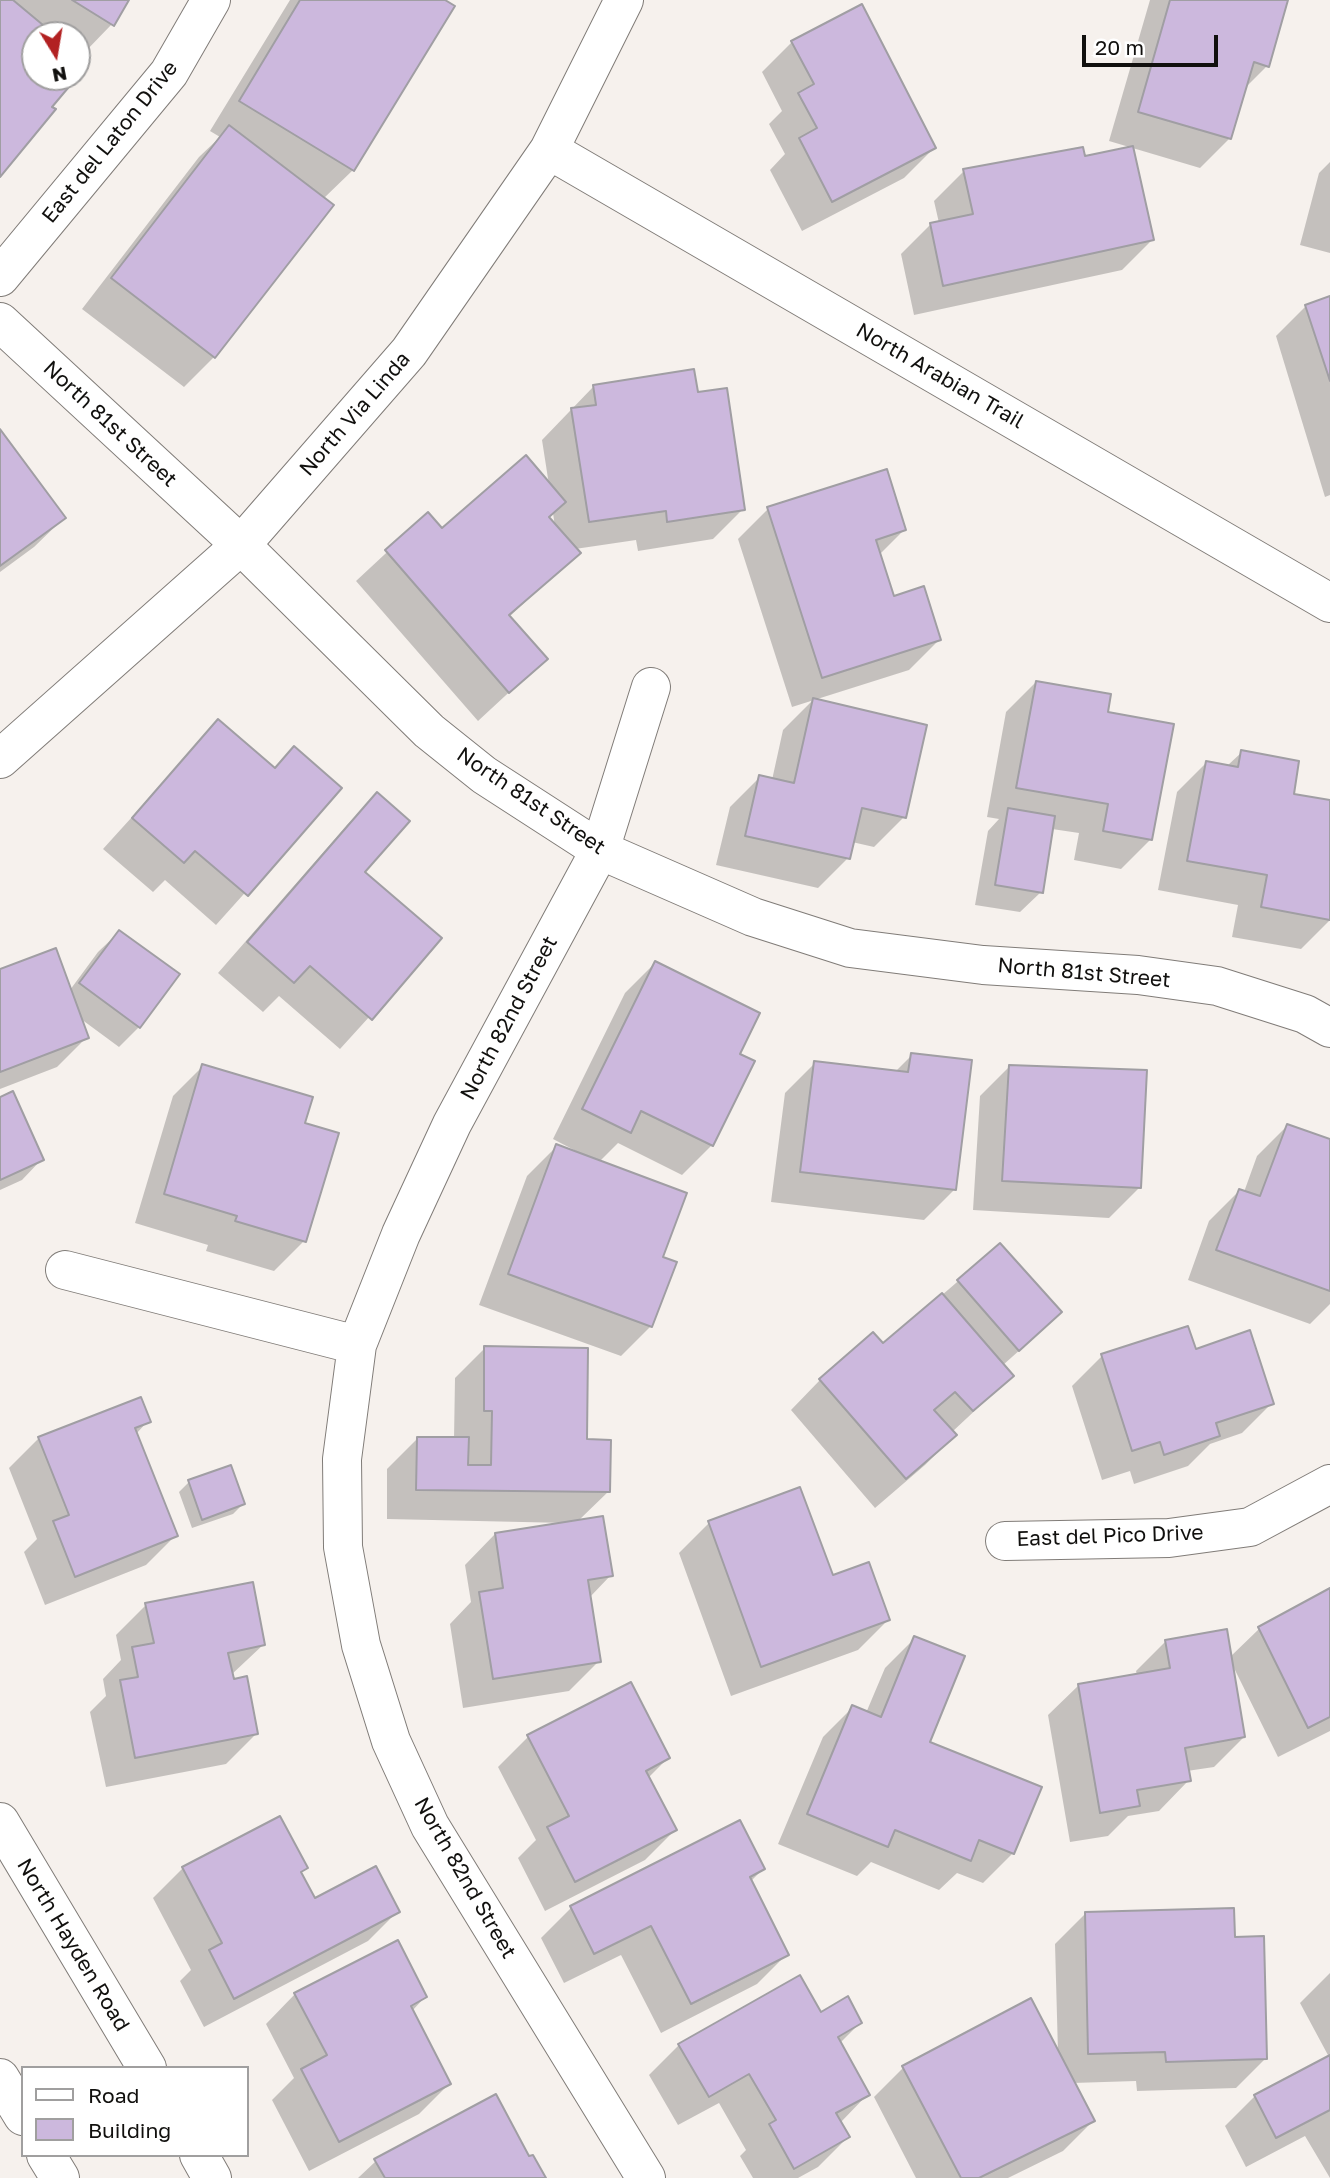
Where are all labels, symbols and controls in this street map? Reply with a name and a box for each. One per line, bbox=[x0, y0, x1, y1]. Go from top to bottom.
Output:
north arrow bbox=[21, 21, 91, 91]
scale bar bbox=[1085, 21, 1222, 65]
text: 20 m bbox=[1095, 34, 1144, 60]
street label: East del Laton Drive bbox=[37, 56, 183, 228]
text: N bbox=[50, 62, 69, 88]
street label: North Arabian Trail bbox=[852, 318, 1028, 434]
street label: North Via Linda bbox=[294, 347, 416, 481]
street label: North 81st Street bbox=[38, 356, 182, 492]
street label: North 81st Street bbox=[452, 742, 610, 860]
street label: North 82nd Street bbox=[455, 932, 563, 1104]
street label: North 81st Street bbox=[996, 953, 1172, 993]
street label: East del Pico Drive bbox=[1016, 1520, 1204, 1552]
street label: North 82nd Street bbox=[409, 1793, 521, 1963]
street label: North Hayden Road bbox=[11, 1854, 135, 2036]
legend bbox=[21, 2066, 248, 2157]
text: Road bbox=[88, 2082, 139, 2108]
text: Building bbox=[88, 2117, 171, 2143]

